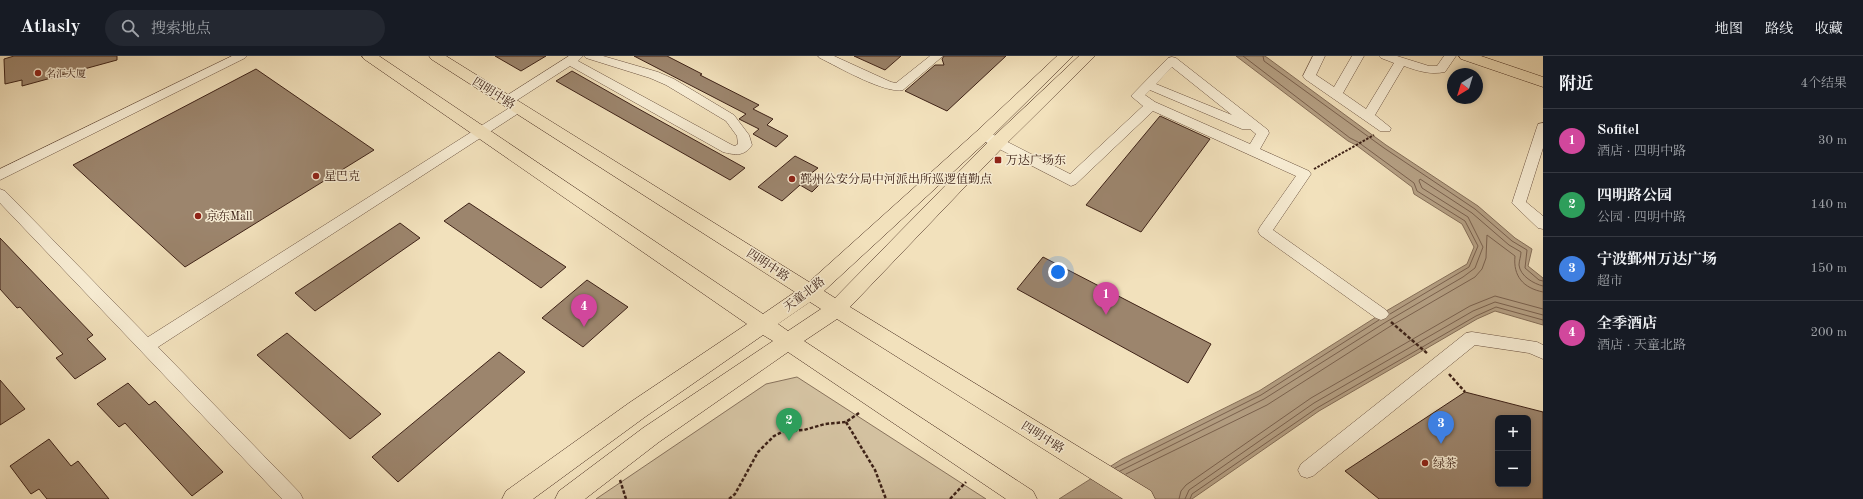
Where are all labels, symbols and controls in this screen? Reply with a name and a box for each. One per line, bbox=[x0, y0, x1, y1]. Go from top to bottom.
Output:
search box bbox=[105, 10, 385, 46]
icon: search bbox=[119, 17, 141, 39]
text: Atlasly bbox=[20, 18, 81, 37]
text: 搜索地点 bbox=[151, 22, 211, 37]
text: 地图 bbox=[1715, 22, 1743, 36]
text: 路线 bbox=[1765, 22, 1793, 36]
text: 收藏 bbox=[1815, 22, 1843, 36]
marker: 名汇大厦 bbox=[33, 68, 43, 78]
place label: 名汇大厦 bbox=[46, 68, 86, 79]
north arrow bbox=[1447, 68, 1483, 104]
street label: 四明中路 bbox=[470, 74, 518, 112]
text: 附近 bbox=[1559, 76, 1593, 93]
text: 4个结果 bbox=[1800, 77, 1847, 90]
text: Sofitel bbox=[1597, 123, 1639, 138]
text: 1 bbox=[1568, 134, 1576, 147]
text: 30 m bbox=[1818, 134, 1847, 147]
text: 酒店 · 四明中路 bbox=[1597, 145, 1686, 158]
place label: 万达广场东 bbox=[1006, 153, 1066, 167]
marker: 万达广场东 bbox=[993, 155, 1003, 165]
place label: 星巴克 bbox=[324, 169, 360, 183]
marker: 星巴克 bbox=[311, 171, 321, 181]
place label: 鄞州公安分局中河派出所巡逻值勤点 bbox=[800, 172, 992, 186]
marker: 鄞州公安分局中河派出所巡逻值勤点 bbox=[787, 174, 797, 184]
text: 四明路公园 bbox=[1597, 189, 1672, 204]
text: 2 bbox=[1568, 198, 1576, 211]
text: 140 m bbox=[1810, 198, 1847, 211]
place label: 京东Mall bbox=[206, 209, 252, 223]
marker: 京东Mall bbox=[193, 211, 203, 221]
text: 公园 · 四明中路 bbox=[1597, 211, 1686, 224]
street label: 四明中路 bbox=[744, 246, 792, 284]
text: 宁波鄞州万达广场 bbox=[1597, 253, 1717, 268]
your location bbox=[1048, 262, 1068, 282]
text: 3 bbox=[1568, 262, 1576, 275]
text: 150 m bbox=[1810, 262, 1847, 275]
street label: 天童北路 bbox=[781, 274, 827, 314]
text: 超市 bbox=[1597, 275, 1623, 288]
pin: 1 bbox=[1093, 282, 1119, 315]
pin: 4 bbox=[571, 294, 597, 327]
text: 全季酒店 bbox=[1597, 317, 1657, 332]
text: 4 bbox=[1568, 326, 1576, 339]
text: 200 m bbox=[1810, 326, 1847, 339]
text: 酒店 · 天童北路 bbox=[1597, 339, 1686, 352]
pin: 2 bbox=[776, 408, 802, 441]
pin: 3 bbox=[1428, 411, 1454, 444]
map controls bbox=[1495, 415, 1531, 487]
button: + bbox=[1495, 415, 1531, 451]
street label: 四明中路 bbox=[1019, 418, 1067, 456]
button: − bbox=[1495, 451, 1531, 487]
place label: 绿茶 bbox=[1433, 456, 1457, 470]
marker: 绿茶 bbox=[1420, 458, 1430, 468]

